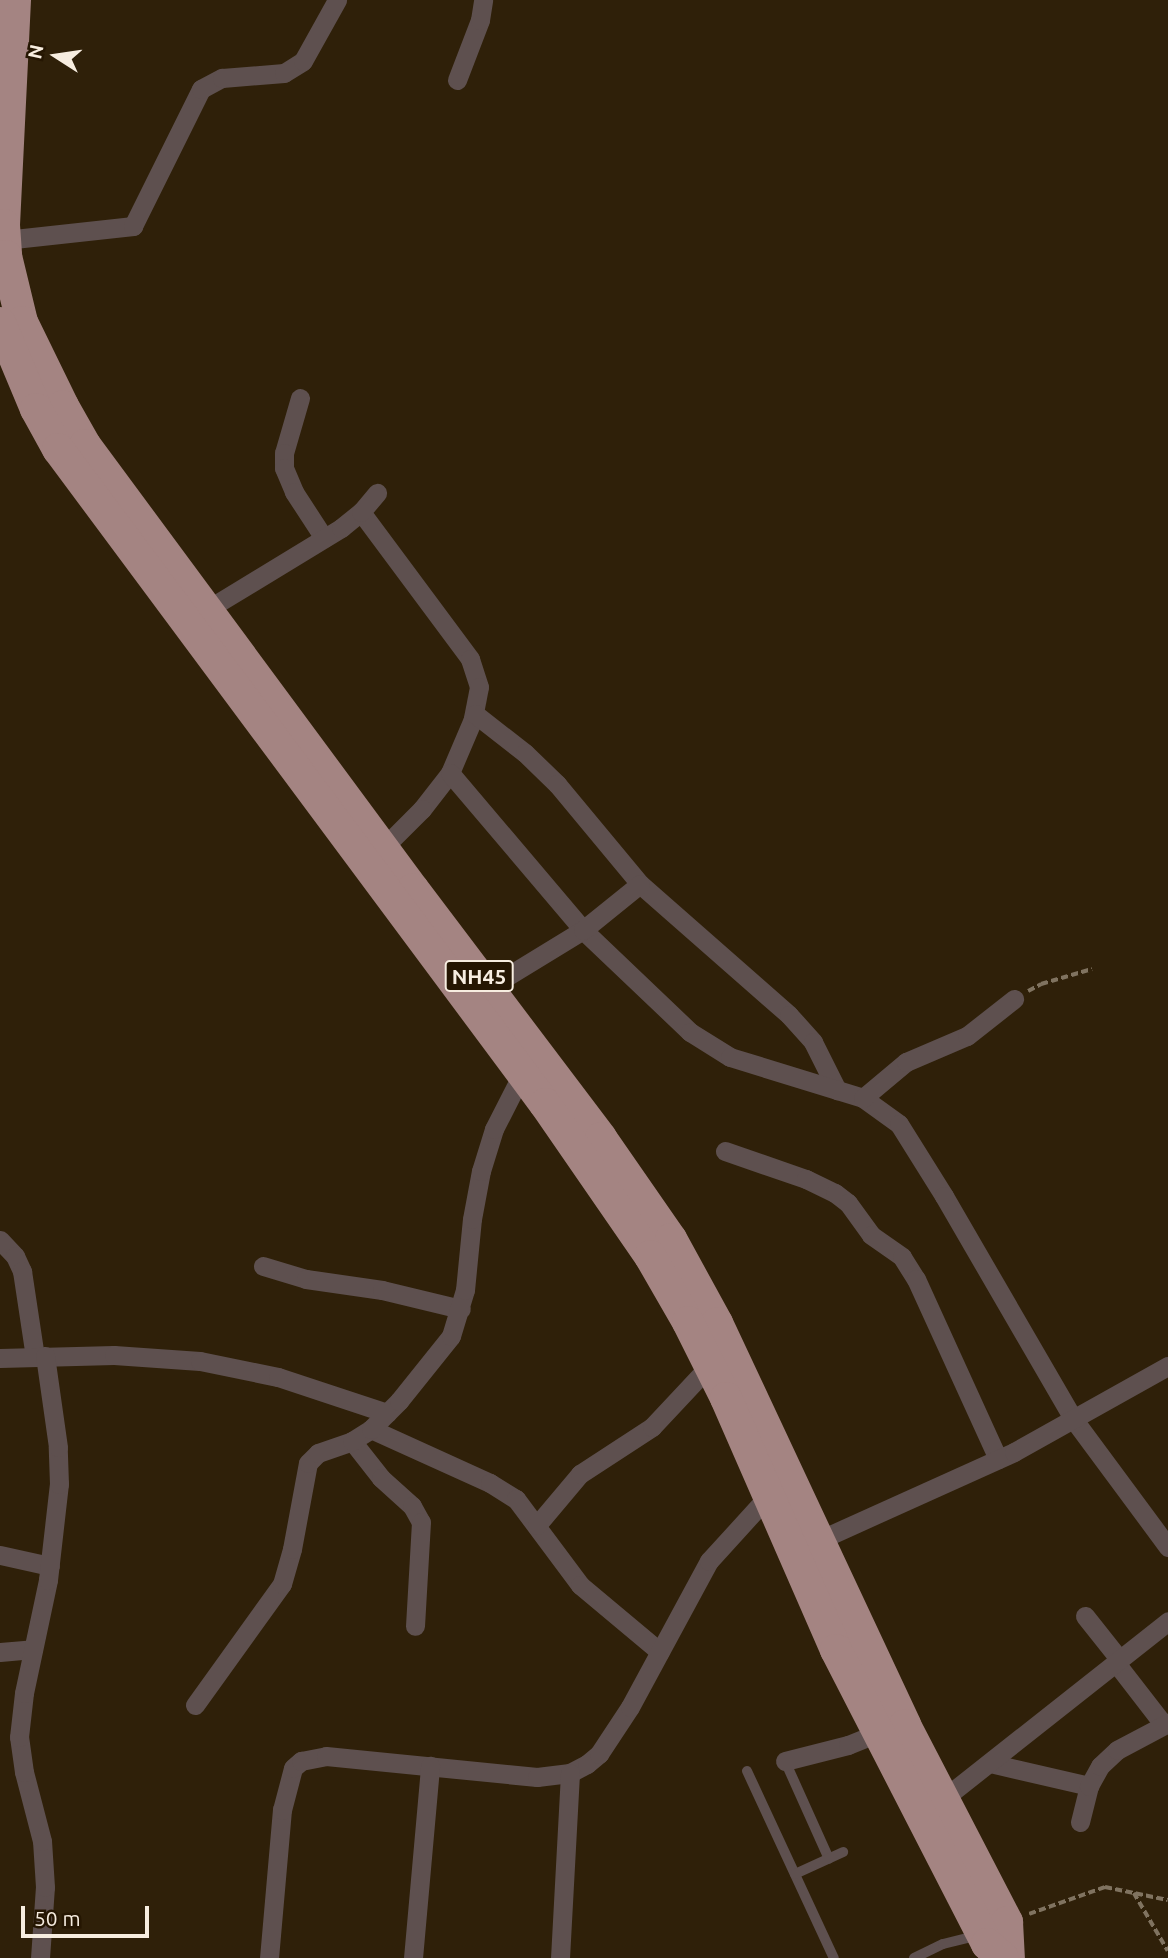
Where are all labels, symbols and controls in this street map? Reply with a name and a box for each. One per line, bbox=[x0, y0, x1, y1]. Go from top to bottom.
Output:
north arrow bbox=[21, 21, 91, 91]
text: N bbox=[23, 42, 48, 61]
road number: NH45 bbox=[444, 958, 514, 993]
scale bar bbox=[24, 1892, 152, 1936]
text: 50 m bbox=[34, 1906, 81, 1930]

